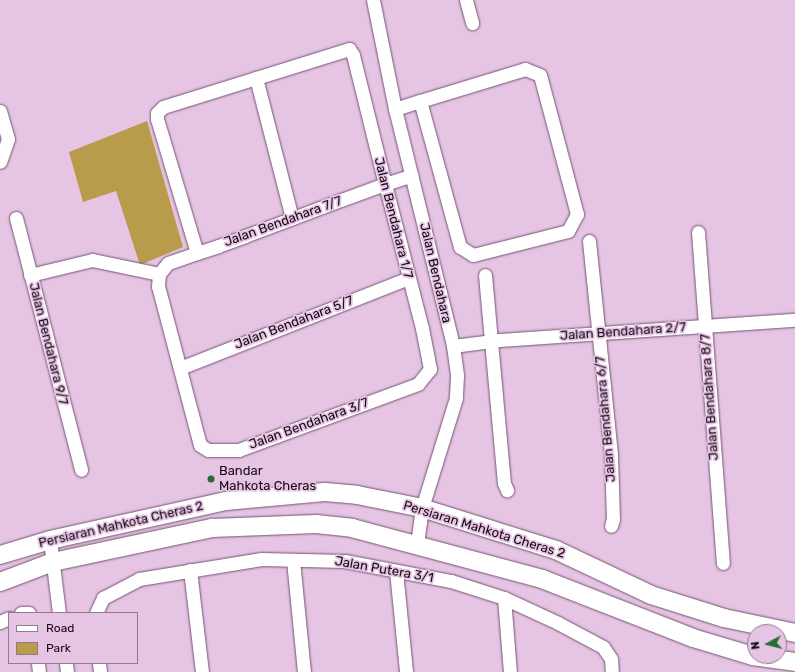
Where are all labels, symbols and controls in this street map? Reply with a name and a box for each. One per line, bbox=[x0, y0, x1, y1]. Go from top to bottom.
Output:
street label: Jalan Bendahara 1/7 bbox=[370, 156, 416, 280]
street label: Jalan Bendahara 7/7 bbox=[222, 193, 344, 251]
street label: Jalan Bendahara bbox=[416, 221, 454, 325]
street label: Jalan Bendahara 9/7 bbox=[25, 281, 71, 407]
street label: Jalan Bendahara 5/7 bbox=[232, 293, 356, 353]
street label: Jalan Bendahara 2/7 bbox=[559, 320, 687, 344]
street label: Jalan Bendahara 8/7 bbox=[698, 333, 722, 461]
street label: Jalan Bendahara 6/7 bbox=[593, 355, 619, 483]
street label: Jalan Bendahara 3/7 bbox=[247, 395, 371, 453]
place label: Bandar Mahkota Cheras bbox=[219, 464, 316, 495]
marker: Bandar Mahkota Cheras bbox=[206, 474, 216, 484]
street label: Persiaran Mahkota Cheras 2 bbox=[37, 498, 205, 552]
street label: Persiaran Mahkota Cheras 2 bbox=[401, 498, 567, 562]
street label: Jalan Putera 3/1 bbox=[333, 554, 435, 586]
legend bbox=[8, 612, 138, 664]
text: Road bbox=[46, 621, 74, 635]
north arrow bbox=[747, 624, 787, 664]
text: Park bbox=[46, 641, 71, 655]
text: N bbox=[749, 641, 763, 650]

